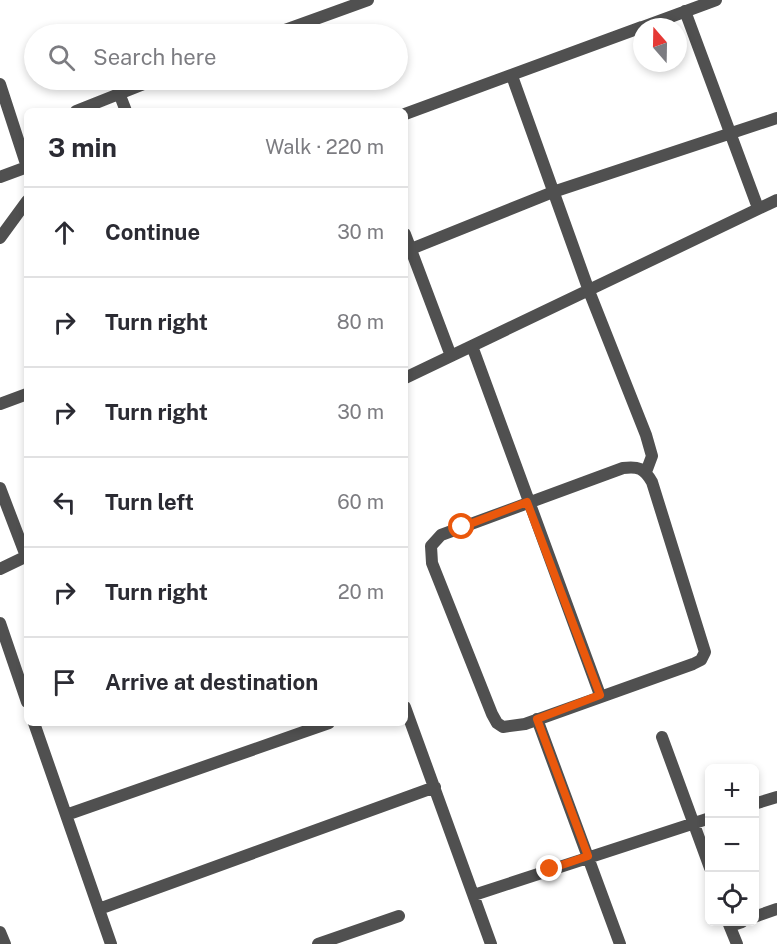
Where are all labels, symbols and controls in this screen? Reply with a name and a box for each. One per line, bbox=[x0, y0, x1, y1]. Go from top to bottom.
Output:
north arrow bbox=[633, 18, 687, 72]
search box bbox=[24, 24, 408, 90]
icon: search bbox=[45, 41, 78, 74]
text: Search here bbox=[93, 44, 217, 70]
text: 3 min bbox=[48, 132, 117, 163]
text: Walk · 220 m bbox=[265, 135, 384, 159]
icon: ahead bbox=[48, 216, 81, 249]
text: Continue bbox=[105, 219, 200, 245]
text: 30 m bbox=[337, 220, 384, 244]
icon: right bbox=[48, 306, 81, 339]
text: Turn right bbox=[105, 309, 208, 335]
text: 80 m bbox=[337, 310, 384, 334]
icon: right bbox=[48, 396, 81, 429]
text: Turn right bbox=[105, 399, 208, 425]
text: 30 m bbox=[337, 400, 384, 424]
icon: left bbox=[48, 486, 81, 519]
text: Turn left bbox=[105, 489, 194, 515]
text: 60 m bbox=[337, 490, 384, 514]
route start bbox=[448, 513, 474, 539]
icon: right bbox=[48, 576, 81, 609]
text: Turn right bbox=[105, 579, 208, 605]
text: 20 m bbox=[338, 580, 384, 604]
icon: arrive bbox=[48, 666, 81, 699]
text: Arrive at destination bbox=[105, 669, 318, 695]
map controls bbox=[705, 764, 759, 926]
button: + bbox=[705, 764, 759, 818]
button: − bbox=[705, 818, 759, 872]
route end bbox=[536, 855, 562, 881]
button: locate bbox=[705, 872, 759, 926]

